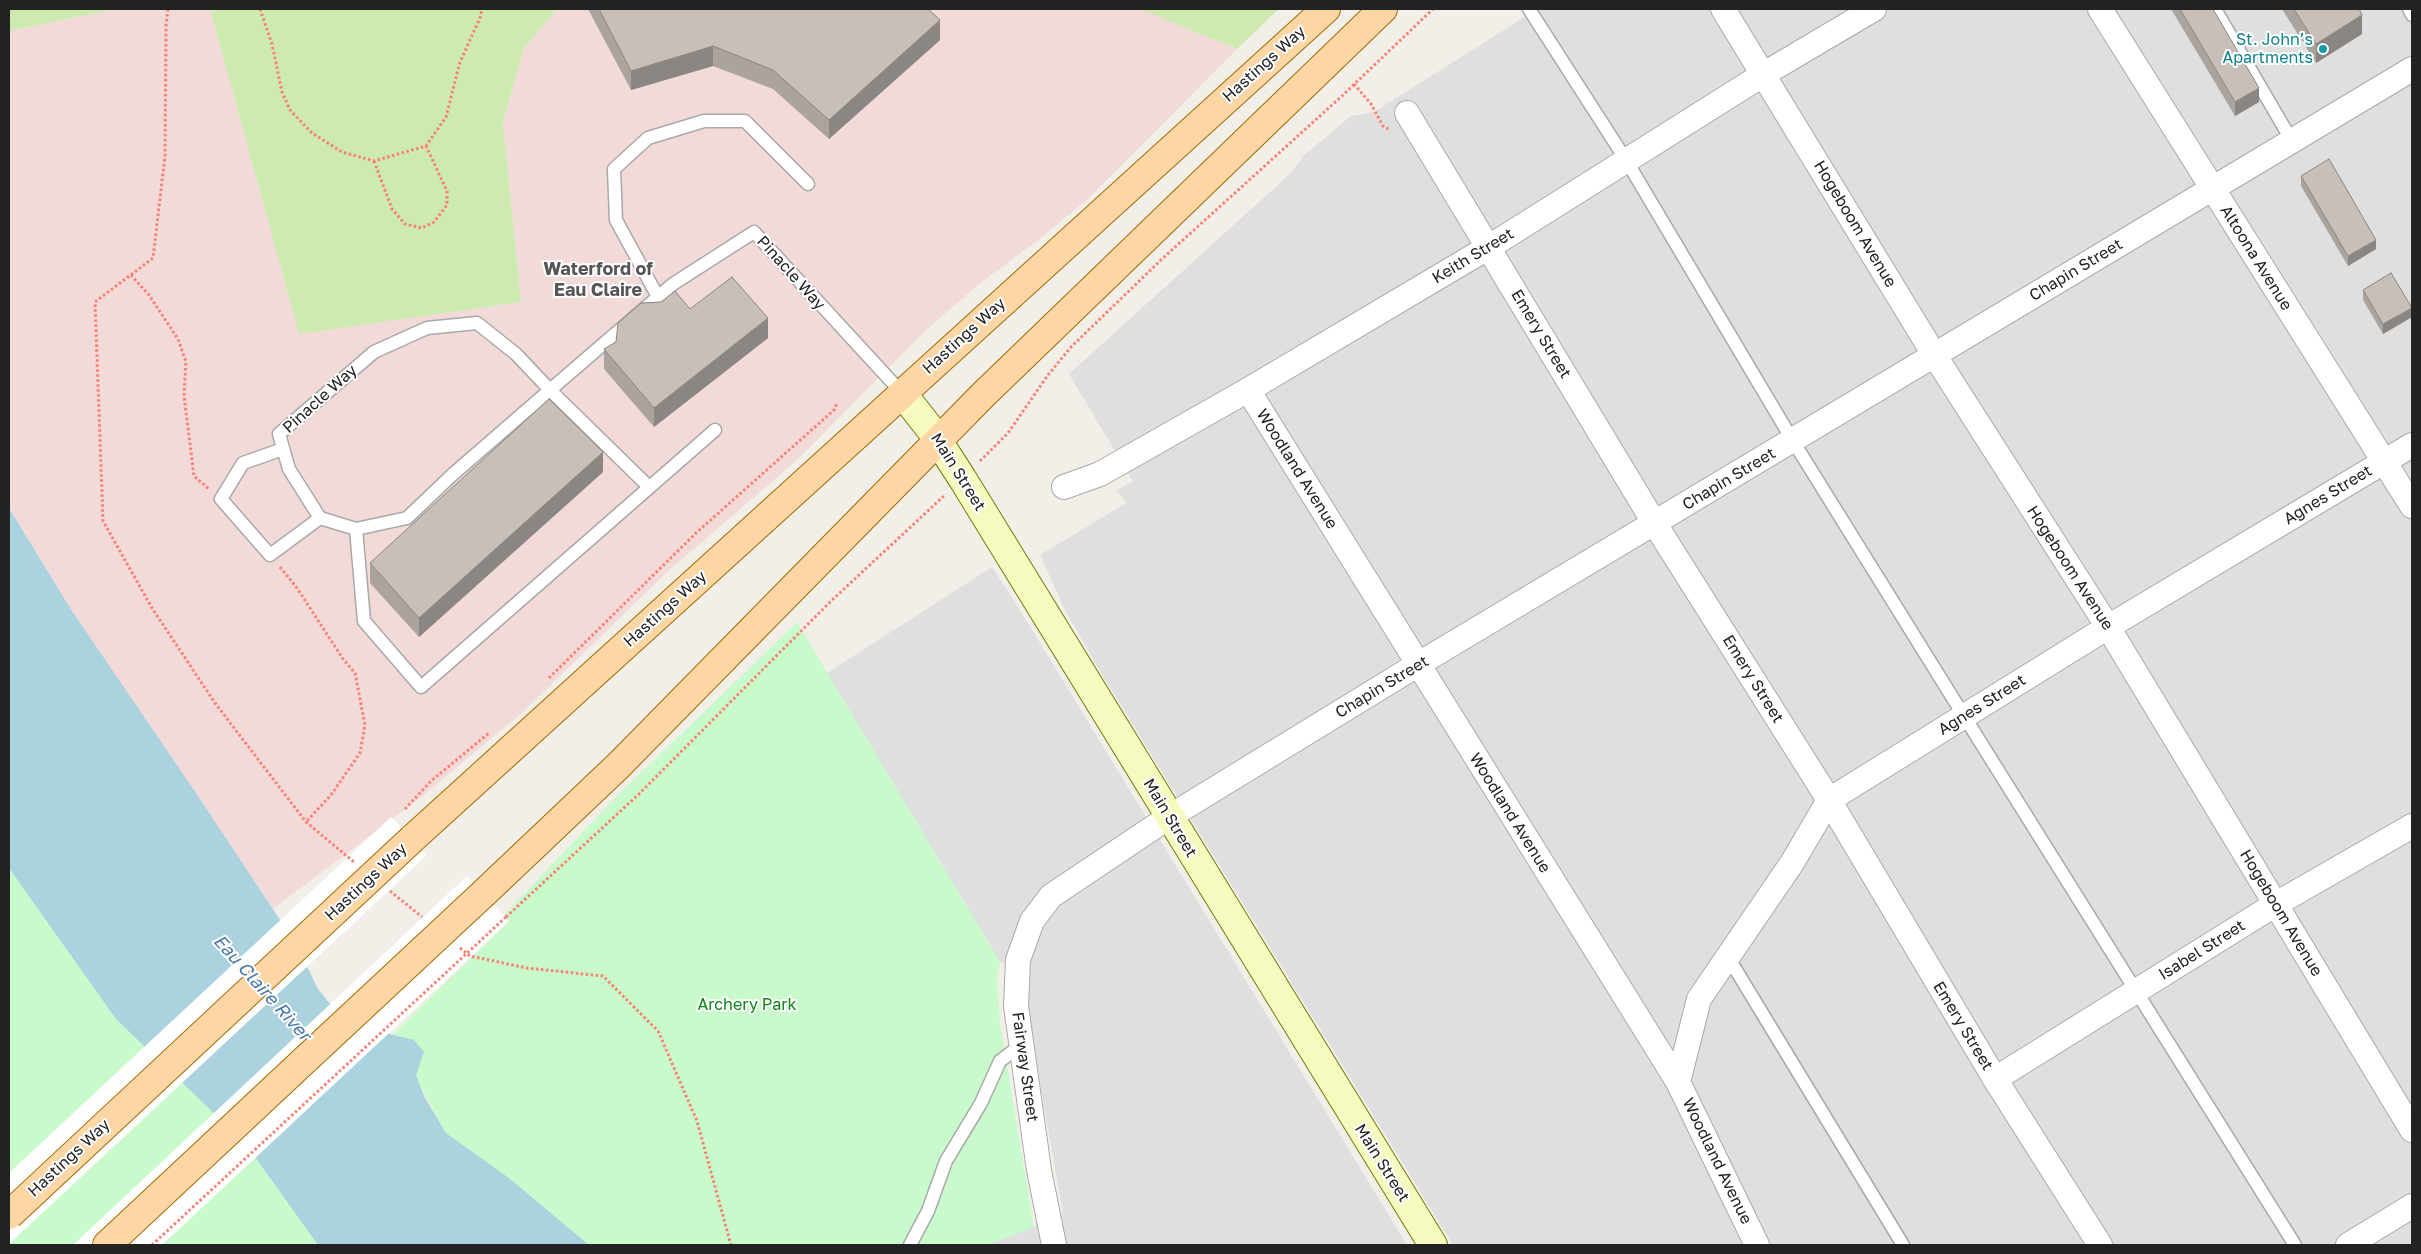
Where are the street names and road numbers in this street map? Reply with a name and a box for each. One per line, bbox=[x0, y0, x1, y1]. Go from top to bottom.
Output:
street label: Hastings Way bbox=[1219, 22, 1309, 106]
street label: Hogeboom Avenue bbox=[1810, 157, 1900, 291]
street label: Altoona Avenue bbox=[2216, 202, 2296, 314]
street label: Keith Street bbox=[1429, 224, 1517, 288]
street label: Pinacle Way bbox=[753, 232, 829, 314]
street label: Chapin Street bbox=[2026, 235, 2126, 305]
street label: Emery Street bbox=[1507, 286, 1575, 382]
street label: Hastings Way bbox=[919, 294, 1009, 378]
street label: Pinacle Way bbox=[279, 361, 361, 437]
street label: Woodland Avenue bbox=[1252, 405, 1342, 533]
street label: Main Street bbox=[926, 429, 990, 515]
street label: Chapin Street bbox=[1679, 444, 1779, 514]
street label: Agnes Street bbox=[2280, 461, 2376, 529]
street label: Hogeboom Avenue bbox=[2023, 502, 2117, 634]
street label: Hastings Way bbox=[620, 567, 710, 651]
street label: Emery Street bbox=[1718, 631, 1788, 727]
street label: Chapin Street bbox=[1332, 652, 1432, 722]
street label: Agnes Street bbox=[1935, 671, 2029, 739]
street label: Woodland Avenue bbox=[1465, 749, 1555, 877]
street label: Main Street bbox=[1139, 775, 1201, 861]
street label: Hastings Way bbox=[321, 839, 411, 925]
street label: Hogeboom Avenue bbox=[2236, 846, 2326, 980]
street label: Isabel Street bbox=[2155, 916, 2249, 984]
street label: Emery Street bbox=[1929, 978, 1997, 1074]
street label: Fairway Street bbox=[1008, 1011, 1042, 1123]
street label: Woodland Avenue bbox=[1678, 1095, 1756, 1227]
street label: Hastings Way bbox=[24, 1115, 114, 1201]
street label: Main Street bbox=[1350, 1120, 1414, 1206]

